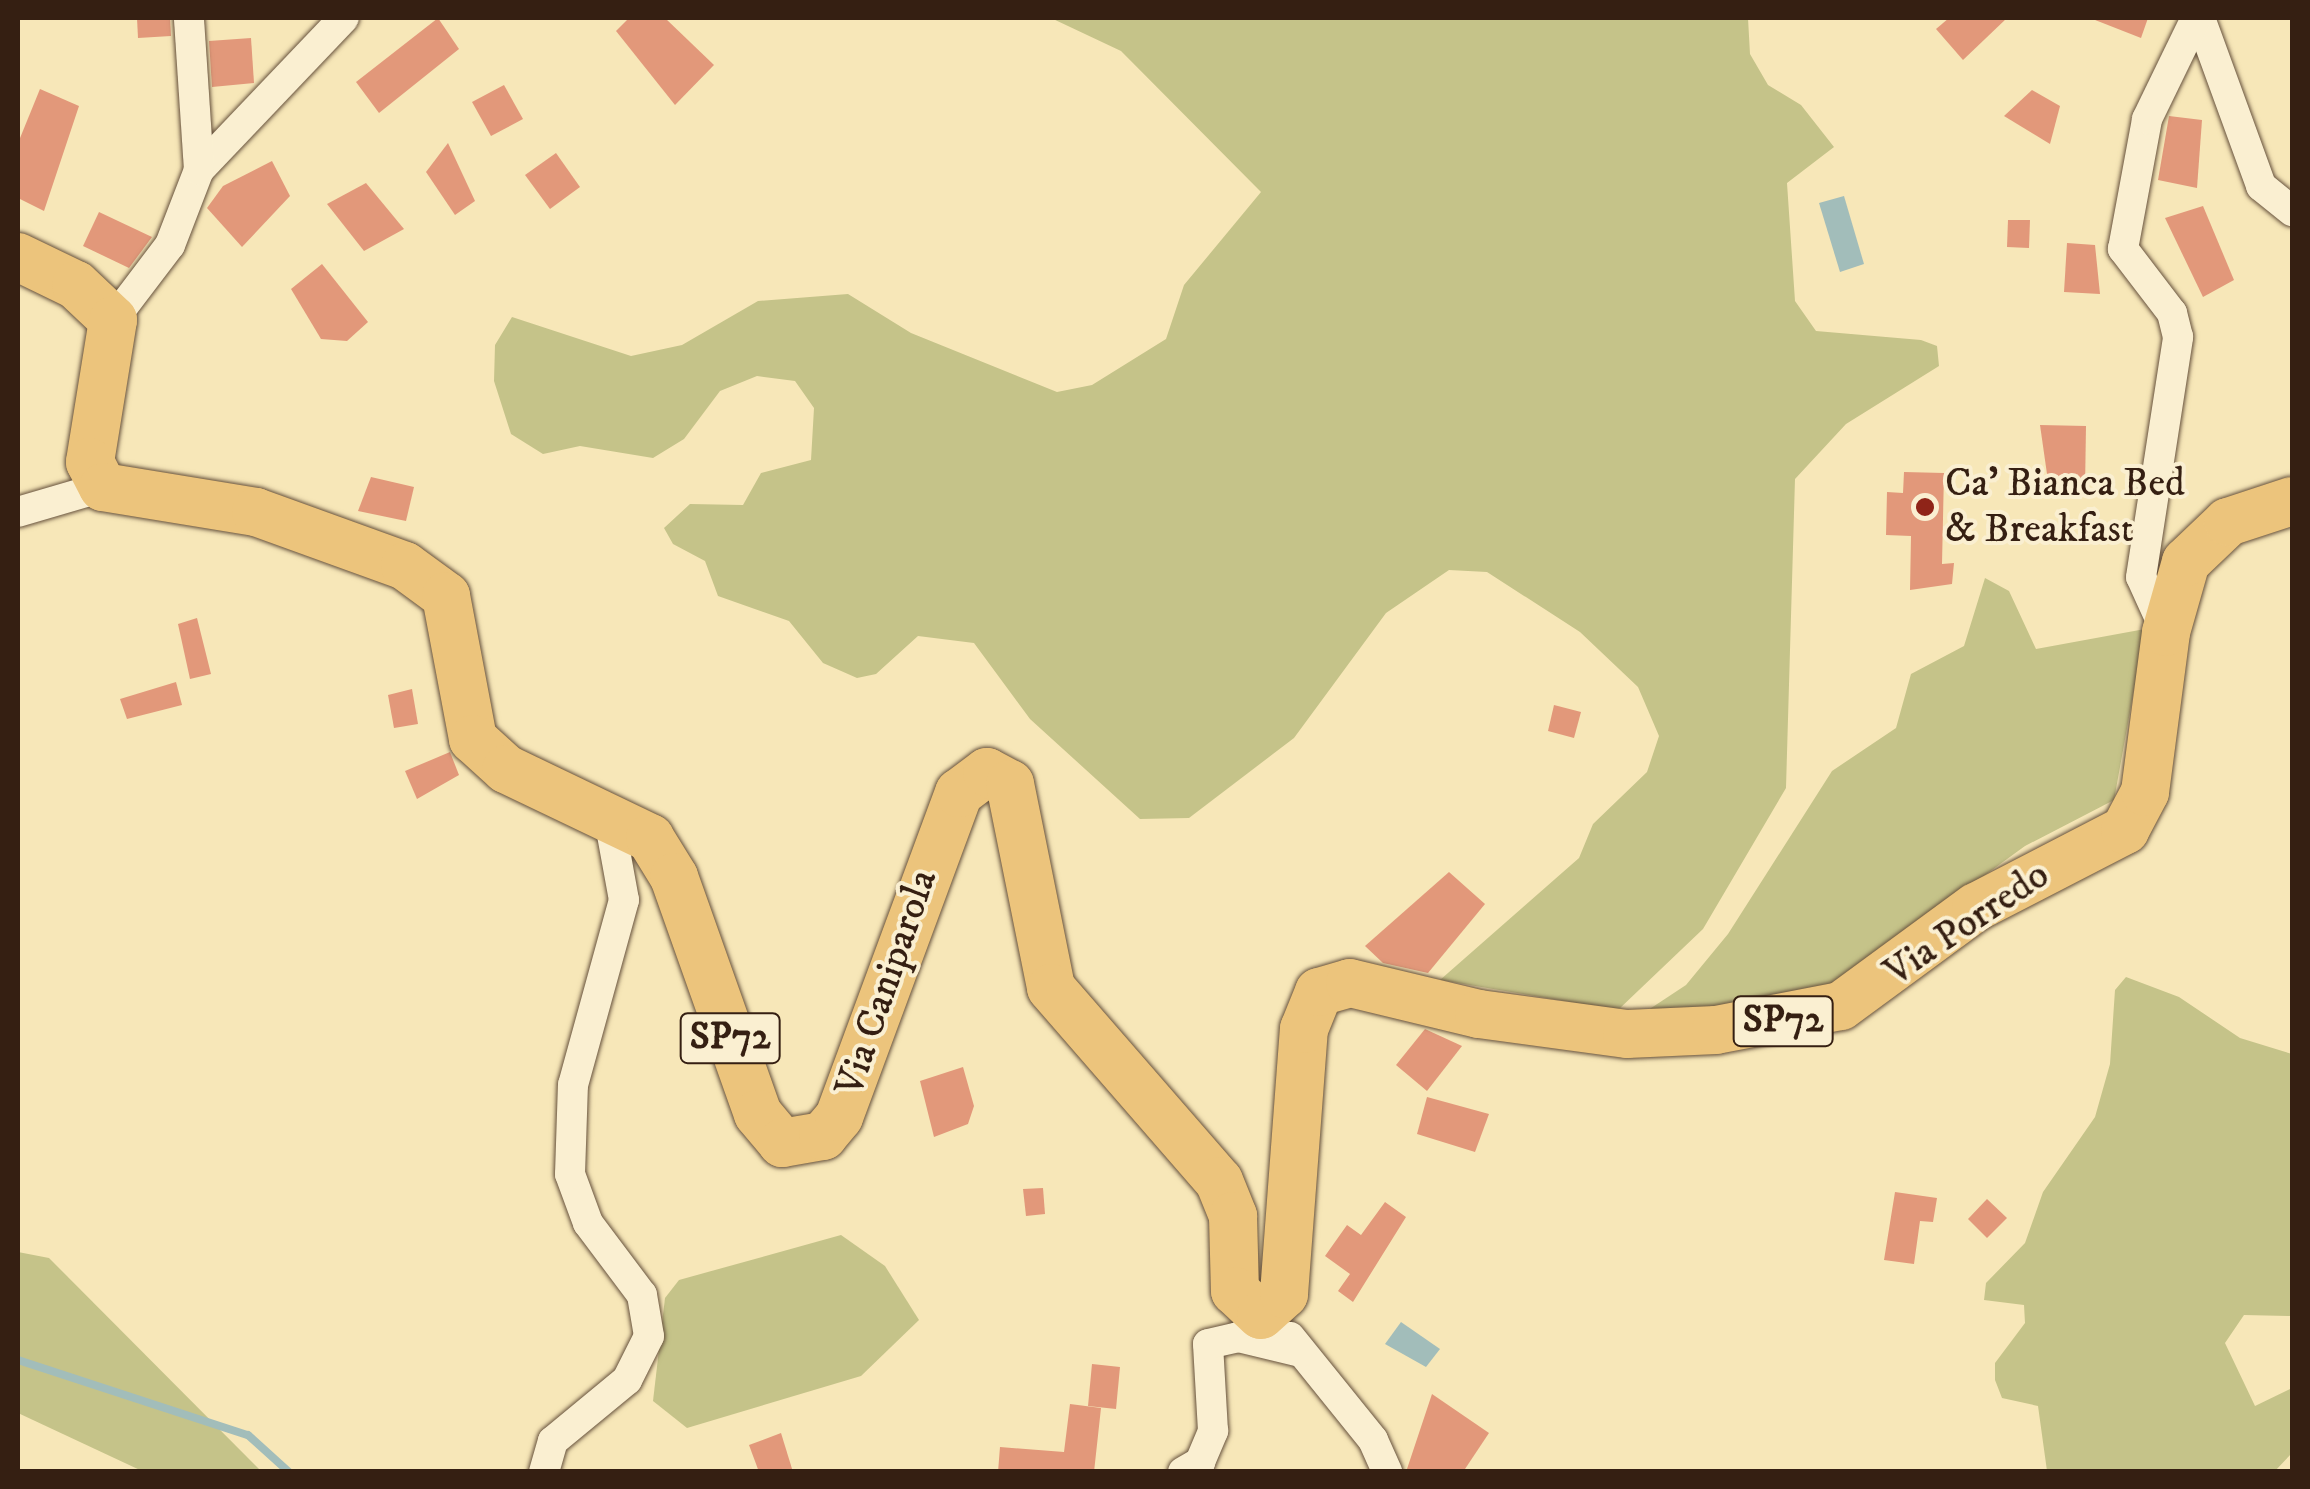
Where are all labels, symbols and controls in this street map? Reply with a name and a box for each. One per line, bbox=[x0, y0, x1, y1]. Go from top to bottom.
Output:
place label: Ca' Bianca Bed & Breakfast bbox=[1945, 460, 2185, 554]
marker: Ca' Bianca Bed & Breakfast bbox=[1914, 496, 1936, 518]
street label: Via Porredo bbox=[1875, 851, 2059, 997]
street label: Via Caniparola bbox=[826, 864, 948, 1102]
road number: SP72 bbox=[1730, 988, 1836, 1054]
road number: SP72 bbox=[678, 1005, 782, 1071]

